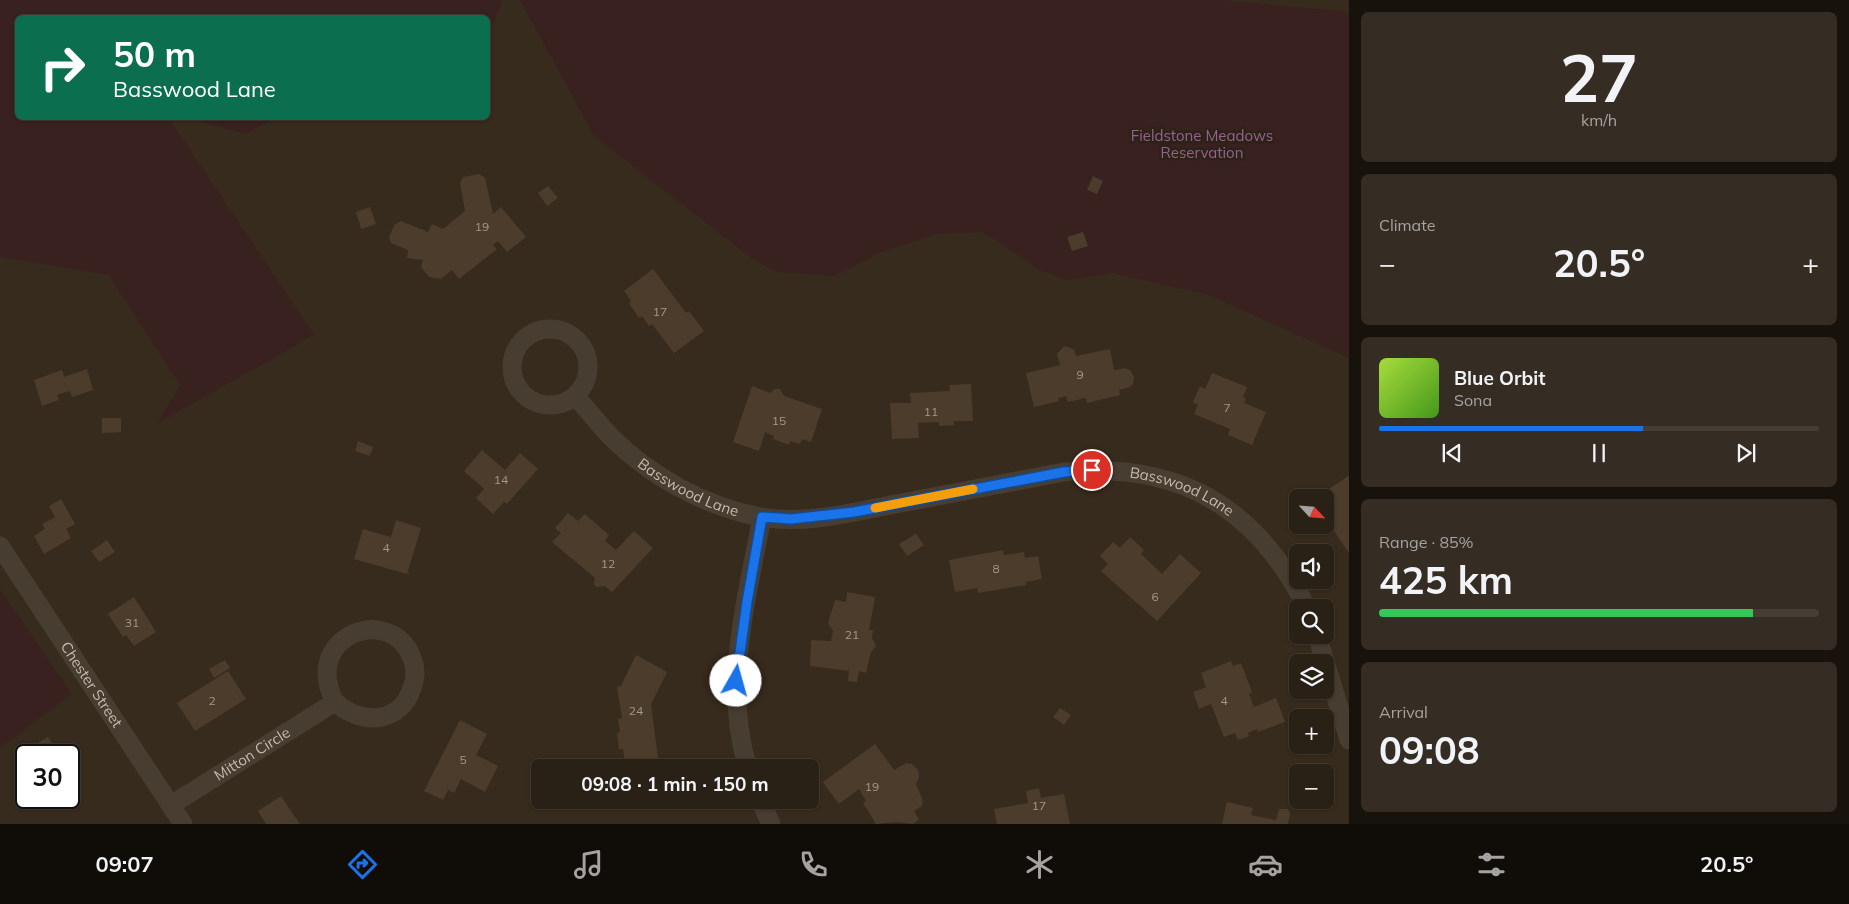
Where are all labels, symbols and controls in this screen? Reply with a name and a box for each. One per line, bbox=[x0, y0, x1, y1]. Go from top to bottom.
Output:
text: 50 m bbox=[113, 32, 196, 76]
icon: right bbox=[30, 35, 95, 100]
text: 27 bbox=[1560, 37, 1638, 118]
text: Basswood Lane bbox=[113, 75, 276, 103]
text: km/h bbox=[1581, 110, 1617, 130]
park label: Fieldstone Meadows Reservation bbox=[1131, 126, 1273, 162]
text: Climate bbox=[1379, 215, 1435, 235]
house number: 19 bbox=[475, 219, 489, 234]
text: 20.5° bbox=[1553, 239, 1645, 287]
text: − bbox=[1379, 246, 1396, 281]
text: + bbox=[1802, 246, 1819, 281]
house number: 17 bbox=[653, 304, 667, 319]
text: Blue Orbit bbox=[1454, 366, 1545, 390]
house number: 9 bbox=[1076, 367, 1084, 382]
text: Sona bbox=[1454, 390, 1492, 410]
house number: 7 bbox=[1223, 400, 1231, 415]
house number: 11 bbox=[924, 404, 938, 419]
house number: 15 bbox=[772, 413, 786, 428]
icon: previous bbox=[1438, 439, 1466, 467]
icon: pause bbox=[1585, 439, 1613, 467]
icon: next bbox=[1732, 439, 1760, 467]
pin bbox=[1071, 449, 1113, 491]
street label: Basswood Lane bbox=[634, 454, 741, 520]
icon: arrive bbox=[1078, 456, 1106, 484]
street label: Basswood Lane bbox=[1129, 463, 1238, 520]
house number: 14 bbox=[494, 472, 508, 487]
north arrow bbox=[1289, 489, 1334, 534]
map controls bbox=[1289, 489, 1334, 809]
text: Range · 85% bbox=[1379, 532, 1474, 552]
house number: 4 bbox=[382, 540, 390, 555]
button: sound bbox=[1289, 544, 1334, 589]
house number: 12 bbox=[601, 556, 615, 571]
text: 425 km bbox=[1379, 556, 1513, 604]
house number: 8 bbox=[992, 561, 1000, 576]
house number: 6 bbox=[1151, 589, 1159, 604]
button: search bbox=[1289, 599, 1334, 644]
house number: 31 bbox=[125, 615, 139, 630]
house number: 21 bbox=[845, 627, 859, 642]
street label: Chester Street bbox=[57, 638, 127, 731]
position arrow bbox=[709, 654, 761, 706]
button: layers bbox=[1289, 654, 1334, 699]
house number: 2 bbox=[208, 693, 216, 708]
house number: 4 bbox=[1220, 693, 1228, 708]
text: Arrival bbox=[1379, 702, 1428, 722]
house number: 24 bbox=[629, 703, 643, 718]
button: + bbox=[1289, 709, 1334, 754]
street label: Mitton Circle bbox=[210, 723, 294, 785]
text: 09:08 bbox=[1379, 726, 1480, 774]
speed limit sign: 30 bbox=[15, 744, 80, 809]
house number: 5 bbox=[459, 752, 467, 767]
button: − bbox=[1289, 764, 1334, 809]
text: 09:08 · 1 min · 150 m bbox=[581, 772, 769, 796]
house number: 19 bbox=[865, 779, 879, 794]
house number: 17 bbox=[1032, 798, 1046, 813]
icon: directions bbox=[345, 847, 380, 882]
icon: music bbox=[571, 847, 606, 882]
icon: phone bbox=[796, 847, 831, 882]
icon: climate bbox=[1022, 847, 1057, 882]
icon: car bbox=[1248, 847, 1283, 882]
icon: filters bbox=[1474, 847, 1509, 882]
text: 09:07 bbox=[95, 850, 154, 878]
text: 20.5° bbox=[1700, 850, 1753, 878]

